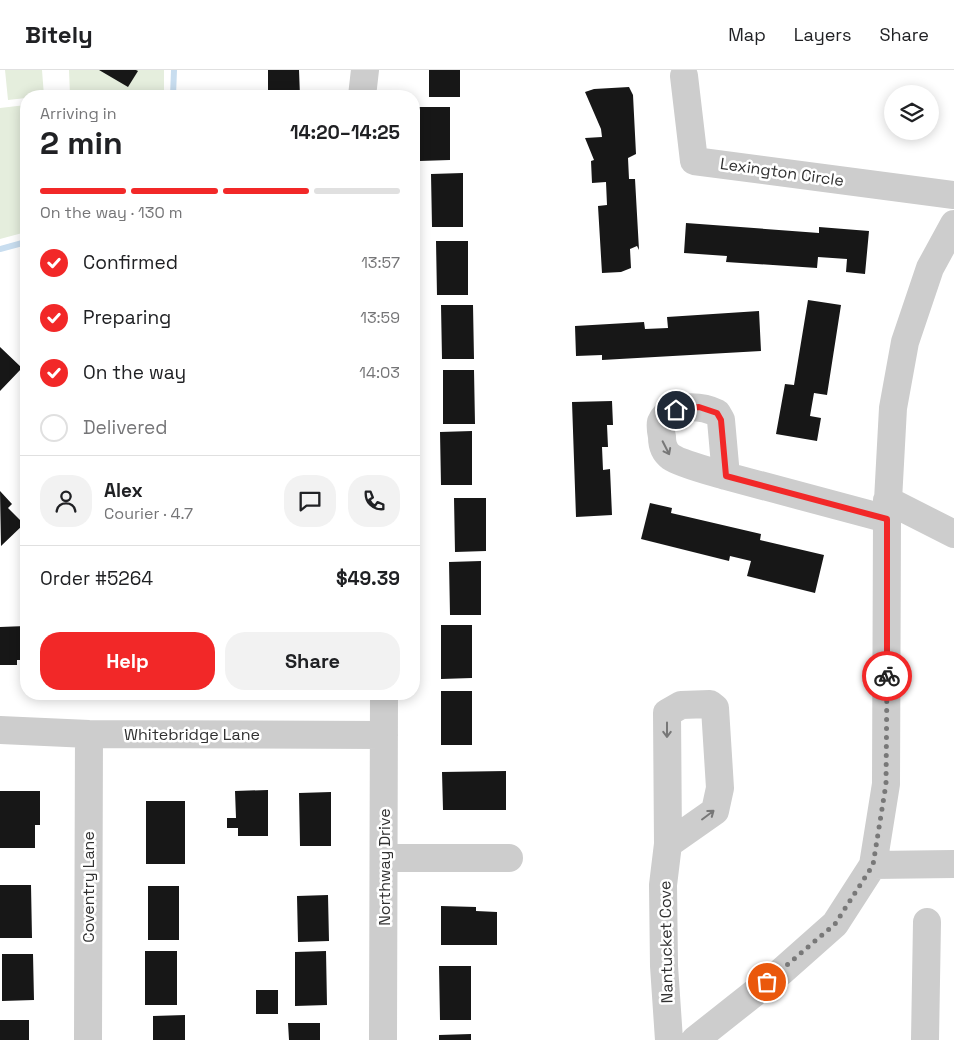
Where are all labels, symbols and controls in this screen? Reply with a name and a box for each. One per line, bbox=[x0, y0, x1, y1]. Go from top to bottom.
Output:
text: Bitely bbox=[25, 19, 93, 50]
text: Map bbox=[728, 23, 766, 46]
text: Layers bbox=[794, 23, 851, 46]
text: Share bbox=[879, 23, 929, 46]
map controls bbox=[884, 85, 939, 140]
button: layers bbox=[884, 85, 939, 140]
text: Arriving in bbox=[40, 103, 117, 124]
text: 14:20–14:25 bbox=[290, 120, 400, 145]
text: 2 min bbox=[40, 123, 123, 163]
street label: Lexington Circle bbox=[719, 153, 845, 191]
text: On the way · 130 m bbox=[40, 202, 183, 223]
icon: check bbox=[40, 249, 68, 277]
text: Confirmed bbox=[83, 250, 178, 275]
text: 13:57 bbox=[361, 252, 400, 273]
icon: check bbox=[40, 304, 68, 332]
text: Preparing bbox=[83, 305, 171, 330]
text: 13:59 bbox=[360, 307, 400, 328]
icon: check bbox=[40, 359, 68, 387]
text: On the way bbox=[83, 360, 186, 385]
text: 14:03 bbox=[359, 362, 400, 383]
pin bbox=[655, 389, 697, 431]
icon: home bbox=[662, 396, 690, 424]
text: Delivered bbox=[83, 415, 168, 440]
one-way arrow bbox=[661, 441, 671, 456]
button: person bbox=[40, 475, 92, 527]
button: chat bbox=[284, 475, 336, 527]
button: phone bbox=[348, 475, 400, 527]
text: Alex bbox=[104, 478, 143, 503]
text: Courier · 4.7 bbox=[104, 503, 193, 524]
text: Order #5264 bbox=[40, 566, 153, 591]
text: $49.39 bbox=[336, 566, 400, 591]
button: Help bbox=[40, 632, 215, 690]
button: Share bbox=[225, 632, 400, 690]
courier bbox=[862, 651, 912, 701]
icon: bike bbox=[873, 662, 901, 690]
one-way arrow bbox=[662, 722, 672, 738]
street label: Whitebridge Lane bbox=[124, 724, 260, 745]
street label: Northway Drive bbox=[374, 808, 395, 926]
one-way arrow bbox=[701, 810, 714, 821]
street label: Coventry Lane bbox=[78, 831, 99, 943]
street label: Nantucket Cove bbox=[654, 881, 678, 1003]
pin bbox=[746, 961, 788, 1003]
icon: bag bbox=[753, 968, 781, 996]

